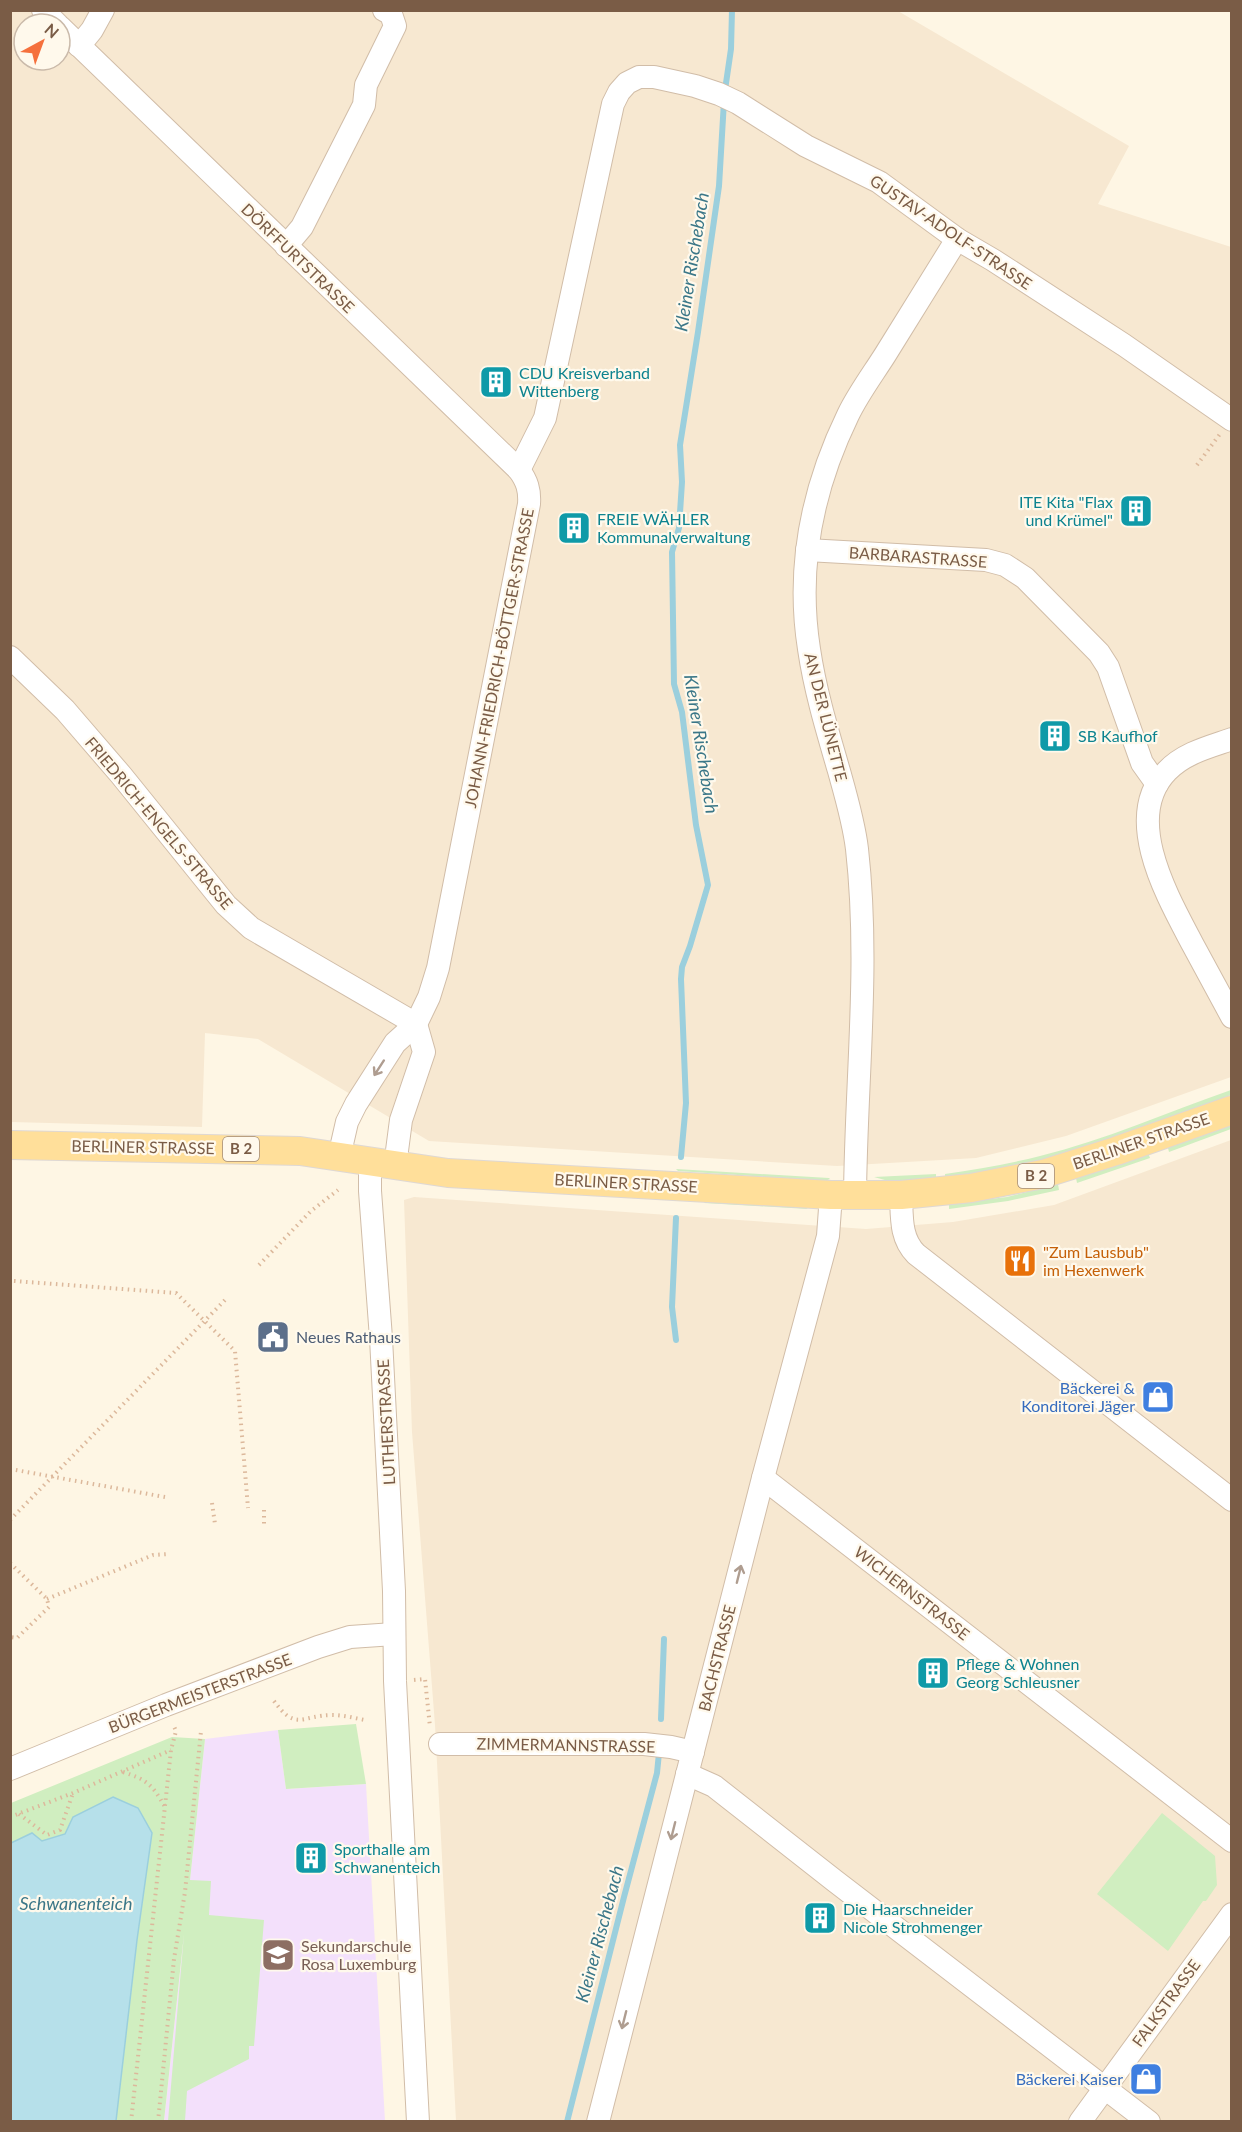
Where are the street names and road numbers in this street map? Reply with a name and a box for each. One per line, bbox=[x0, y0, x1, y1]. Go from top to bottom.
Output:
street label: GUSTAV-ADOLF-STRASSE bbox=[867, 170, 1036, 293]
street label: DÖRFFURTSTRASSE bbox=[238, 199, 359, 316]
street label: JOHANN-FRIEDRICH-BÖTTGER-STRASSE bbox=[460, 506, 537, 809]
street label: BARBARASTRASSE bbox=[848, 542, 988, 571]
street label: AN DER LÜNETTE bbox=[801, 651, 852, 783]
street label: FRIEDRICH-ENGELS-STRASSE bbox=[82, 733, 237, 913]
street label: BERLINER STRASSE bbox=[1070, 1108, 1212, 1173]
street label: BERLINER STRASSE bbox=[71, 1136, 215, 1157]
road number: B 2 bbox=[223, 1137, 259, 1161]
road number: B 2 bbox=[1018, 1164, 1054, 1188]
street label: BERLINER STRASSE bbox=[554, 1169, 698, 1196]
street label: LUTHERSTRASSE bbox=[373, 1359, 398, 1485]
street label: WICHERNSTRASSE bbox=[851, 1542, 974, 1644]
street label: BACHSTRASSE bbox=[694, 1603, 739, 1713]
street label: BÜRGERMEISTERSTRASSE bbox=[106, 1649, 294, 1736]
street label: ZIMMERMANNSTRASSE bbox=[476, 1733, 656, 1756]
street label: FALKSTRASSE bbox=[1128, 1955, 1204, 2050]

